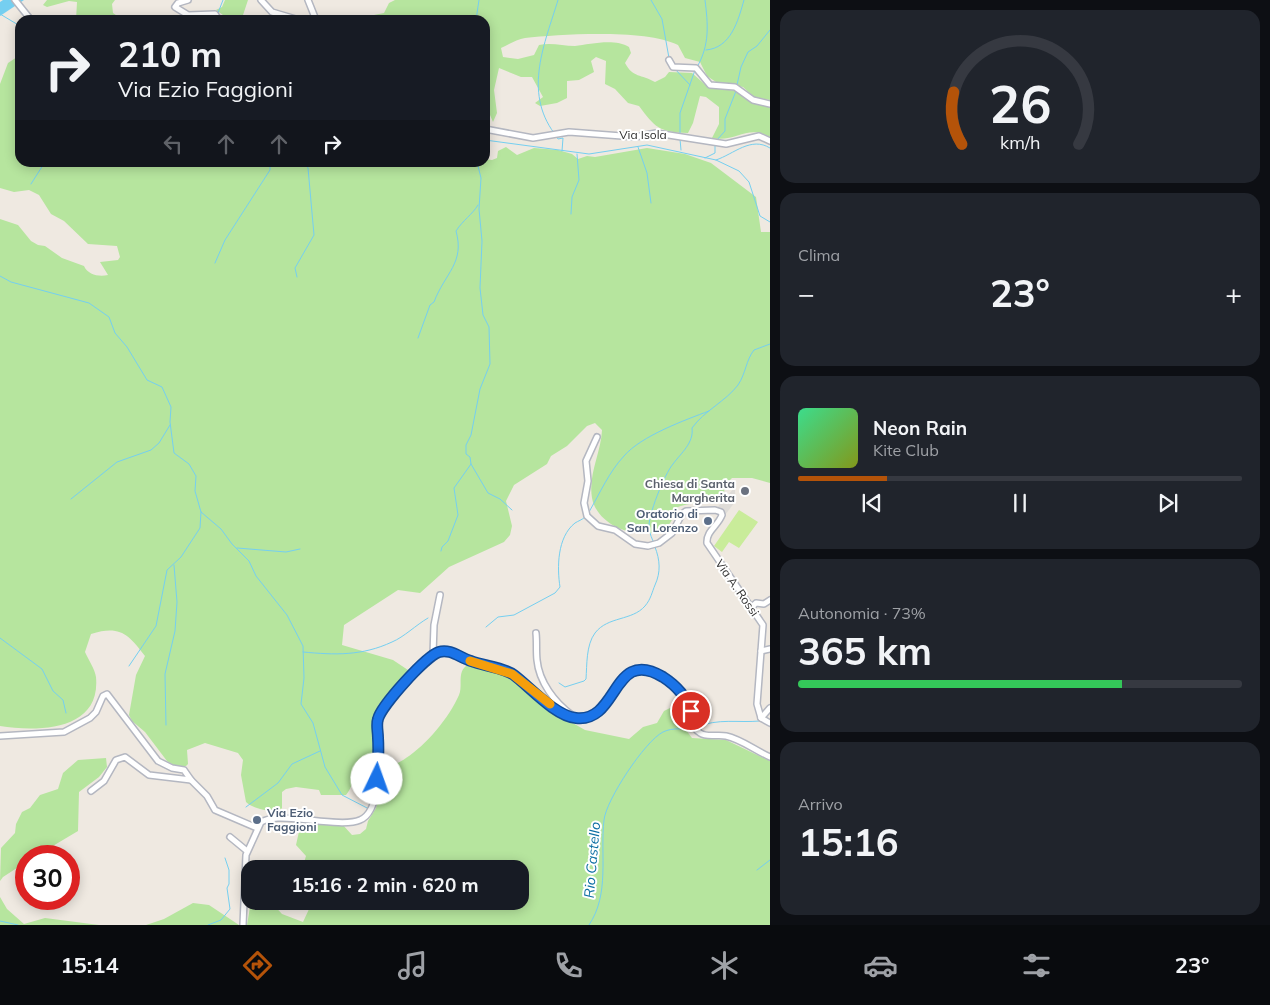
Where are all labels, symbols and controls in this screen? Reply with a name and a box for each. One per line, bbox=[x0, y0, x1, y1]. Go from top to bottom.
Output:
text: 210 m bbox=[118, 32, 222, 76]
icon: right bbox=[35, 35, 100, 100]
text: 26 bbox=[989, 71, 1051, 136]
text: Via Ezio Faggioni bbox=[118, 75, 293, 103]
street label: Via Isola bbox=[619, 127, 667, 142]
icon: left bbox=[159, 130, 187, 158]
icon: ahead bbox=[212, 130, 240, 158]
icon: ahead bbox=[265, 130, 293, 158]
icon: right bbox=[318, 130, 346, 158]
text: km/h bbox=[1000, 131, 1040, 153]
text: Clima bbox=[798, 245, 840, 265]
text: 23° bbox=[990, 269, 1050, 317]
text: − bbox=[798, 276, 815, 311]
text: + bbox=[1225, 276, 1242, 311]
text: Neon Rain bbox=[873, 416, 967, 440]
text: Kite Club bbox=[873, 440, 939, 460]
place label: Chiesa di Santa Margherita bbox=[645, 476, 735, 505]
marker: Chiesa di Santa Margherita bbox=[739, 485, 751, 497]
icon: previous bbox=[858, 489, 886, 517]
icon: pause bbox=[1006, 489, 1034, 517]
icon: next bbox=[1154, 489, 1182, 517]
place label: Oratorio di San Lorenzo bbox=[627, 506, 698, 535]
marker: Oratorio di San Lorenzo bbox=[702, 515, 714, 527]
street label: Via A. Rossi bbox=[712, 556, 763, 619]
text: Autonomia · 73% bbox=[798, 603, 926, 623]
text: 365 km bbox=[798, 627, 932, 675]
pin bbox=[670, 690, 712, 732]
icon: arrive bbox=[677, 697, 705, 725]
position arrow bbox=[350, 752, 402, 804]
text: Arrivo bbox=[798, 794, 843, 814]
place label: Via Ezio Faggioni bbox=[266, 805, 317, 834]
marker: Via Ezio Faggioni bbox=[251, 814, 263, 826]
text: 15:16 bbox=[798, 818, 899, 866]
water label: Rio Castello bbox=[580, 821, 604, 899]
speed limit sign: 30 bbox=[15, 845, 80, 910]
text: 15:16 · 2 min · 620 m bbox=[291, 873, 479, 897]
icon: directions bbox=[240, 948, 275, 983]
icon: music bbox=[395, 948, 430, 983]
icon: phone bbox=[551, 948, 586, 983]
icon: climate bbox=[707, 948, 742, 983]
icon: car bbox=[863, 948, 898, 983]
icon: filters bbox=[1019, 948, 1054, 983]
text: 15:14 bbox=[60, 951, 119, 979]
text: 23° bbox=[1175, 951, 1209, 979]

